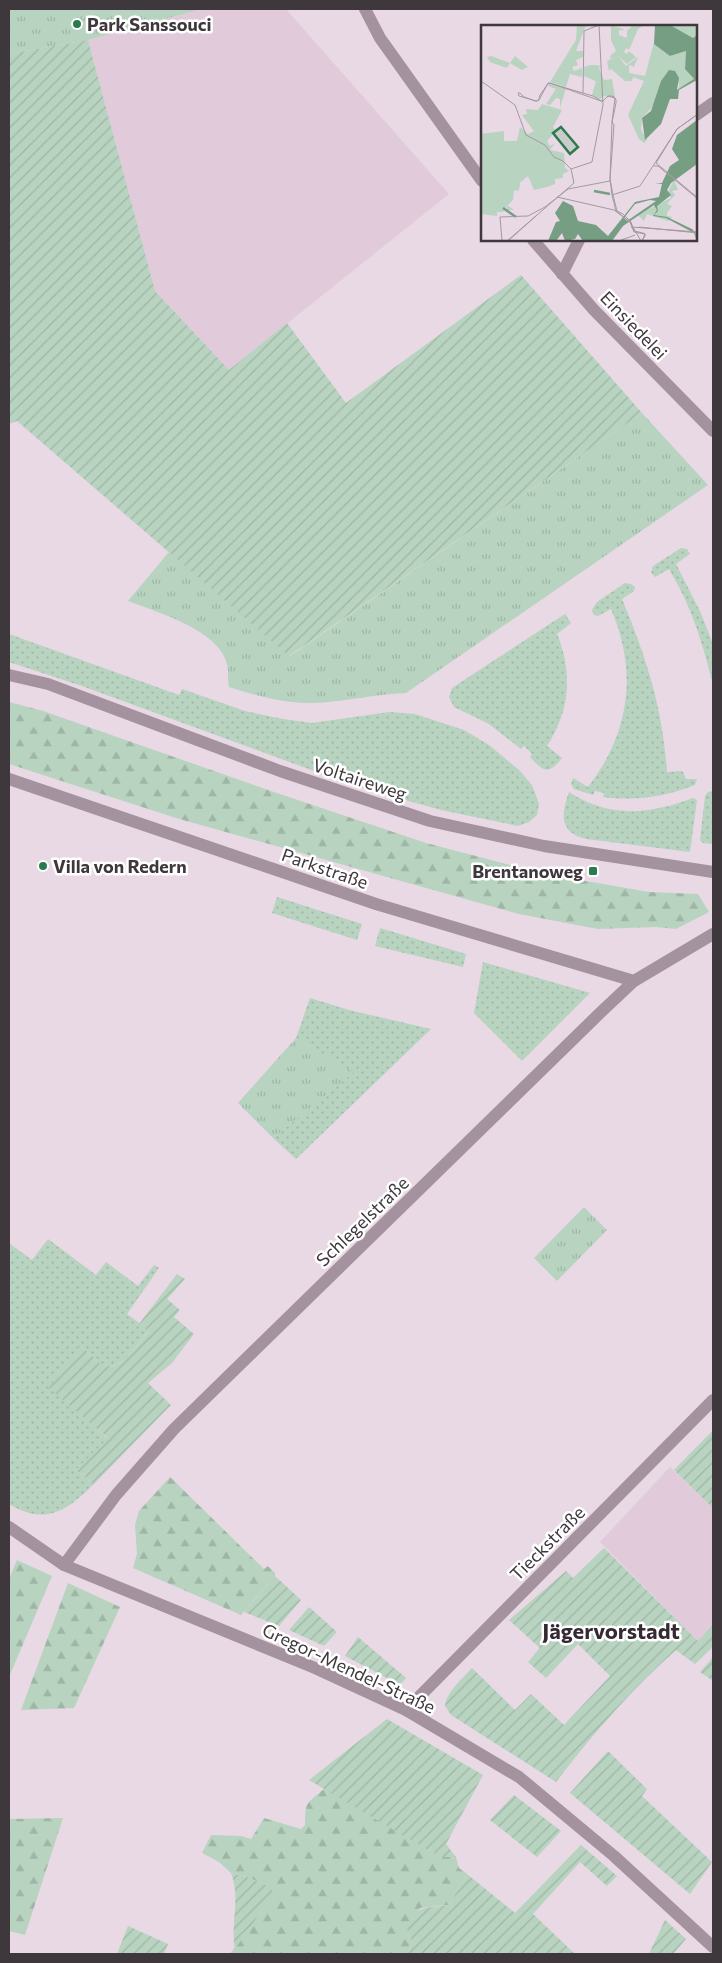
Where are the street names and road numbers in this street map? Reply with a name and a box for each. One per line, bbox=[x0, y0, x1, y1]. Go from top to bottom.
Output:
street label: Einsiedelei bbox=[596, 286, 672, 364]
street label: Voltaireweg bbox=[310, 753, 410, 805]
street label: Parkstraße bbox=[279, 843, 371, 893]
street label: Schlegelstraße bbox=[311, 1171, 413, 1271]
street label: Tieckstraße bbox=[505, 1501, 589, 1585]
street label: Gregor-Mendel-Straße bbox=[259, 1618, 439, 1718]

